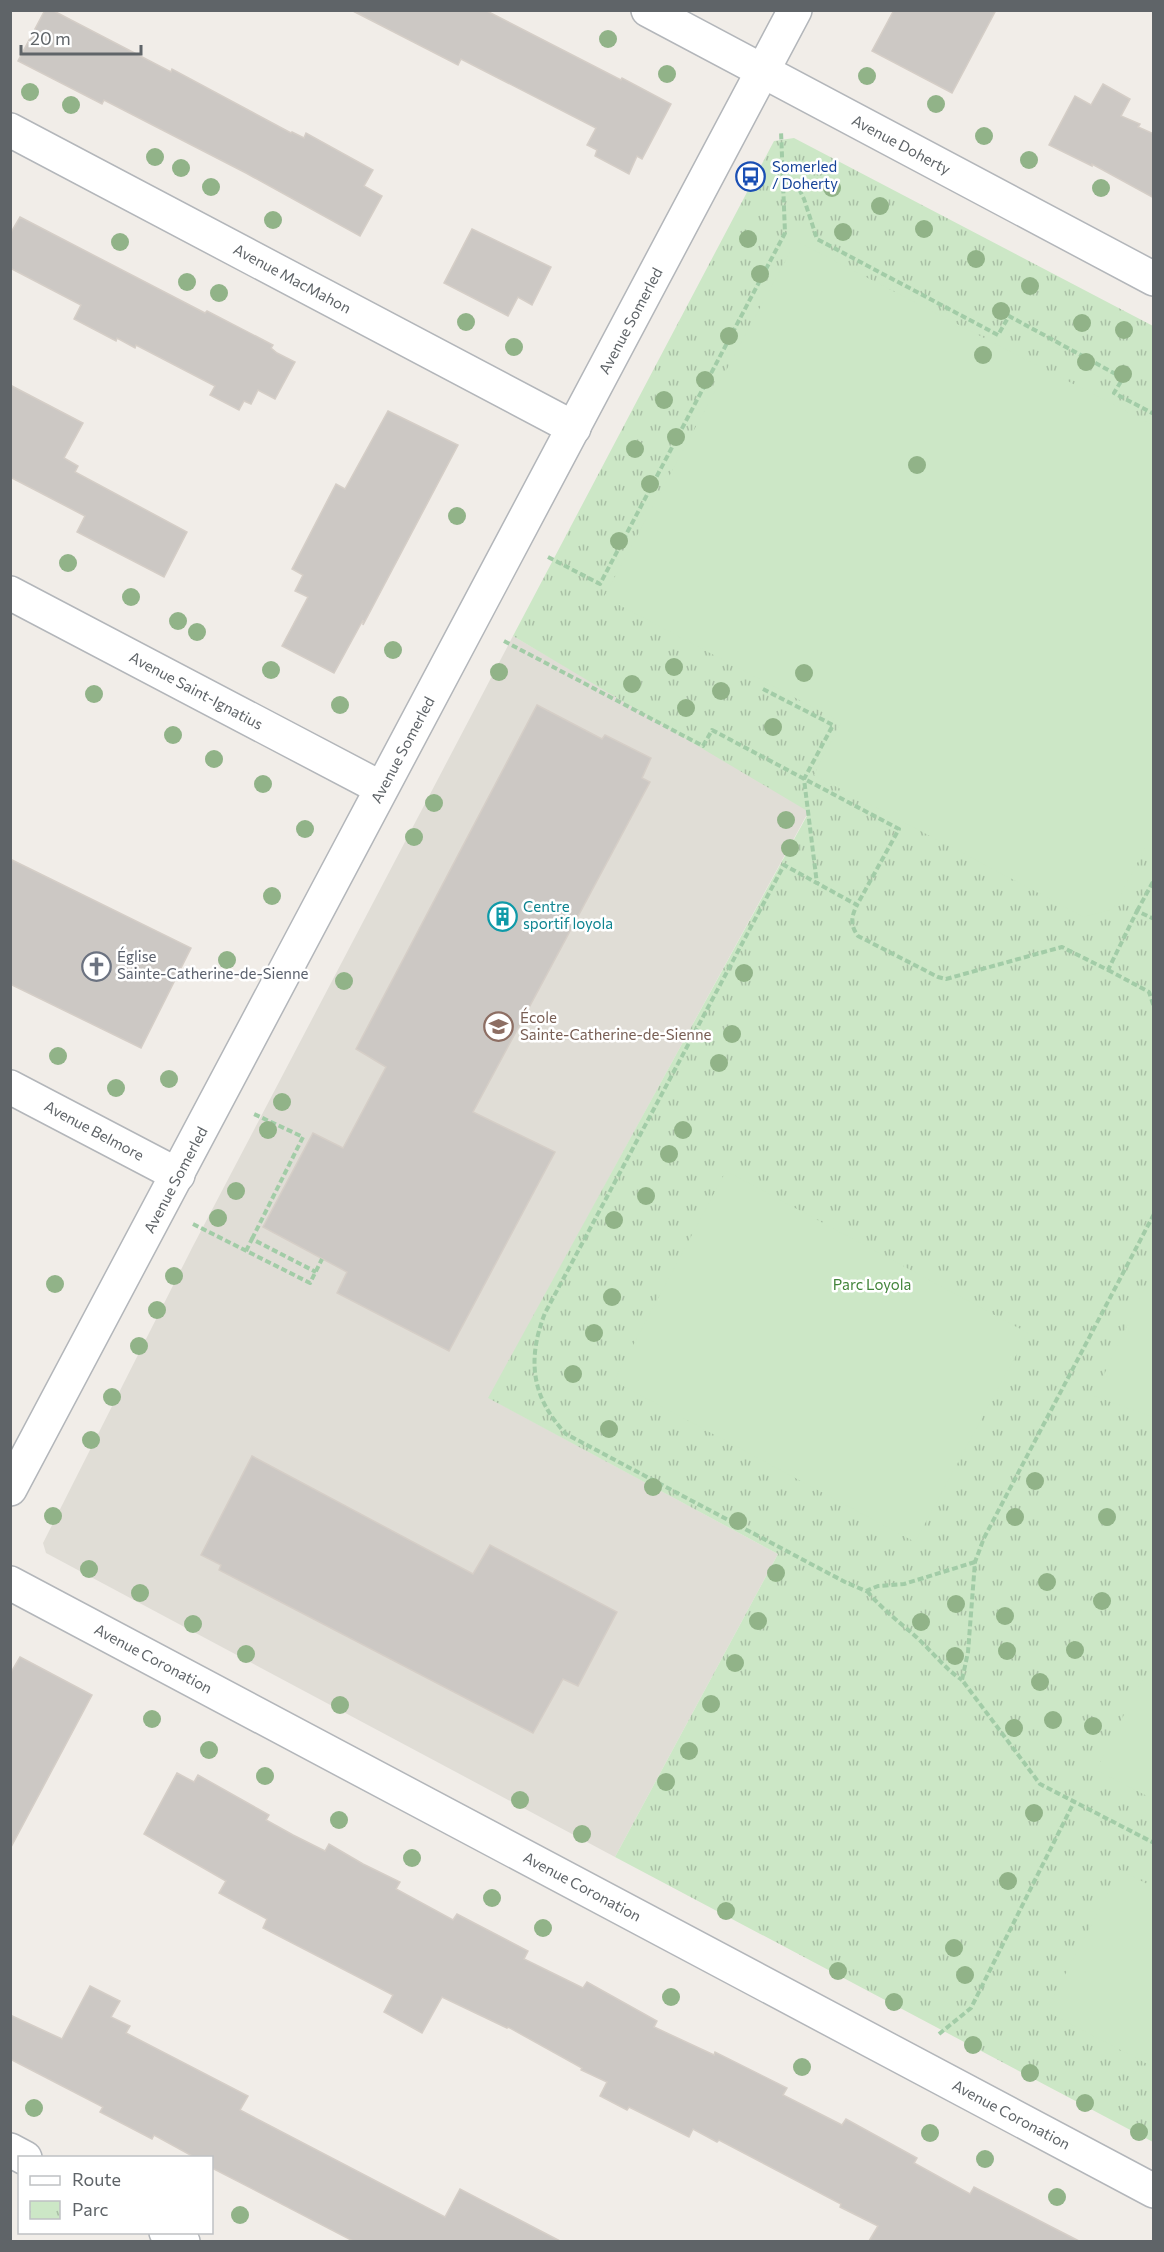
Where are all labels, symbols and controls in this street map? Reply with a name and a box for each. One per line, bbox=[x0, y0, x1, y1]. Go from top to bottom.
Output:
scale bar bbox=[21, 18, 141, 56]
text: 20 m bbox=[30, 27, 71, 49]
street label: Avenue Doherty bbox=[849, 111, 954, 178]
place label: Somerled / Doherty bbox=[772, 157, 838, 192]
bus stop icon: Somerled / Doherty bbox=[735, 160, 767, 192]
street label: Avenue MacMahon bbox=[231, 240, 354, 317]
street label: Avenue Somerled bbox=[594, 264, 666, 377]
street label: Avenue Saint-Ignatius bbox=[127, 647, 266, 733]
street label: Avenue Somerled bbox=[366, 693, 438, 806]
place label: Centre sportif loyola bbox=[523, 897, 613, 932]
building icon: Centre sportif loyola bbox=[486, 900, 518, 932]
place label: Église Sainte-Catherine-de-Sienne bbox=[117, 946, 309, 982]
church icon: Église Sainte-Catherine-de-Sienne bbox=[80, 950, 112, 982]
place label: École Sainte-Catherine-de-Sienne bbox=[520, 1007, 712, 1043]
school or university icon: École Sainte-Catherine-de-Sienne bbox=[483, 1011, 515, 1043]
street label: Avenue Belmore bbox=[42, 1096, 147, 1164]
street label: Avenue Somerled bbox=[139, 1123, 211, 1236]
park label: Parc Loyola bbox=[833, 1275, 911, 1293]
street label: Avenue Coronation bbox=[91, 1619, 215, 1697]
street label: Avenue Coronation bbox=[520, 1847, 644, 1925]
street label: Avenue Coronation bbox=[949, 2075, 1073, 2153]
legend bbox=[18, 2156, 213, 2234]
text: Route bbox=[72, 2168, 121, 2190]
text: Parc bbox=[72, 2198, 109, 2220]

